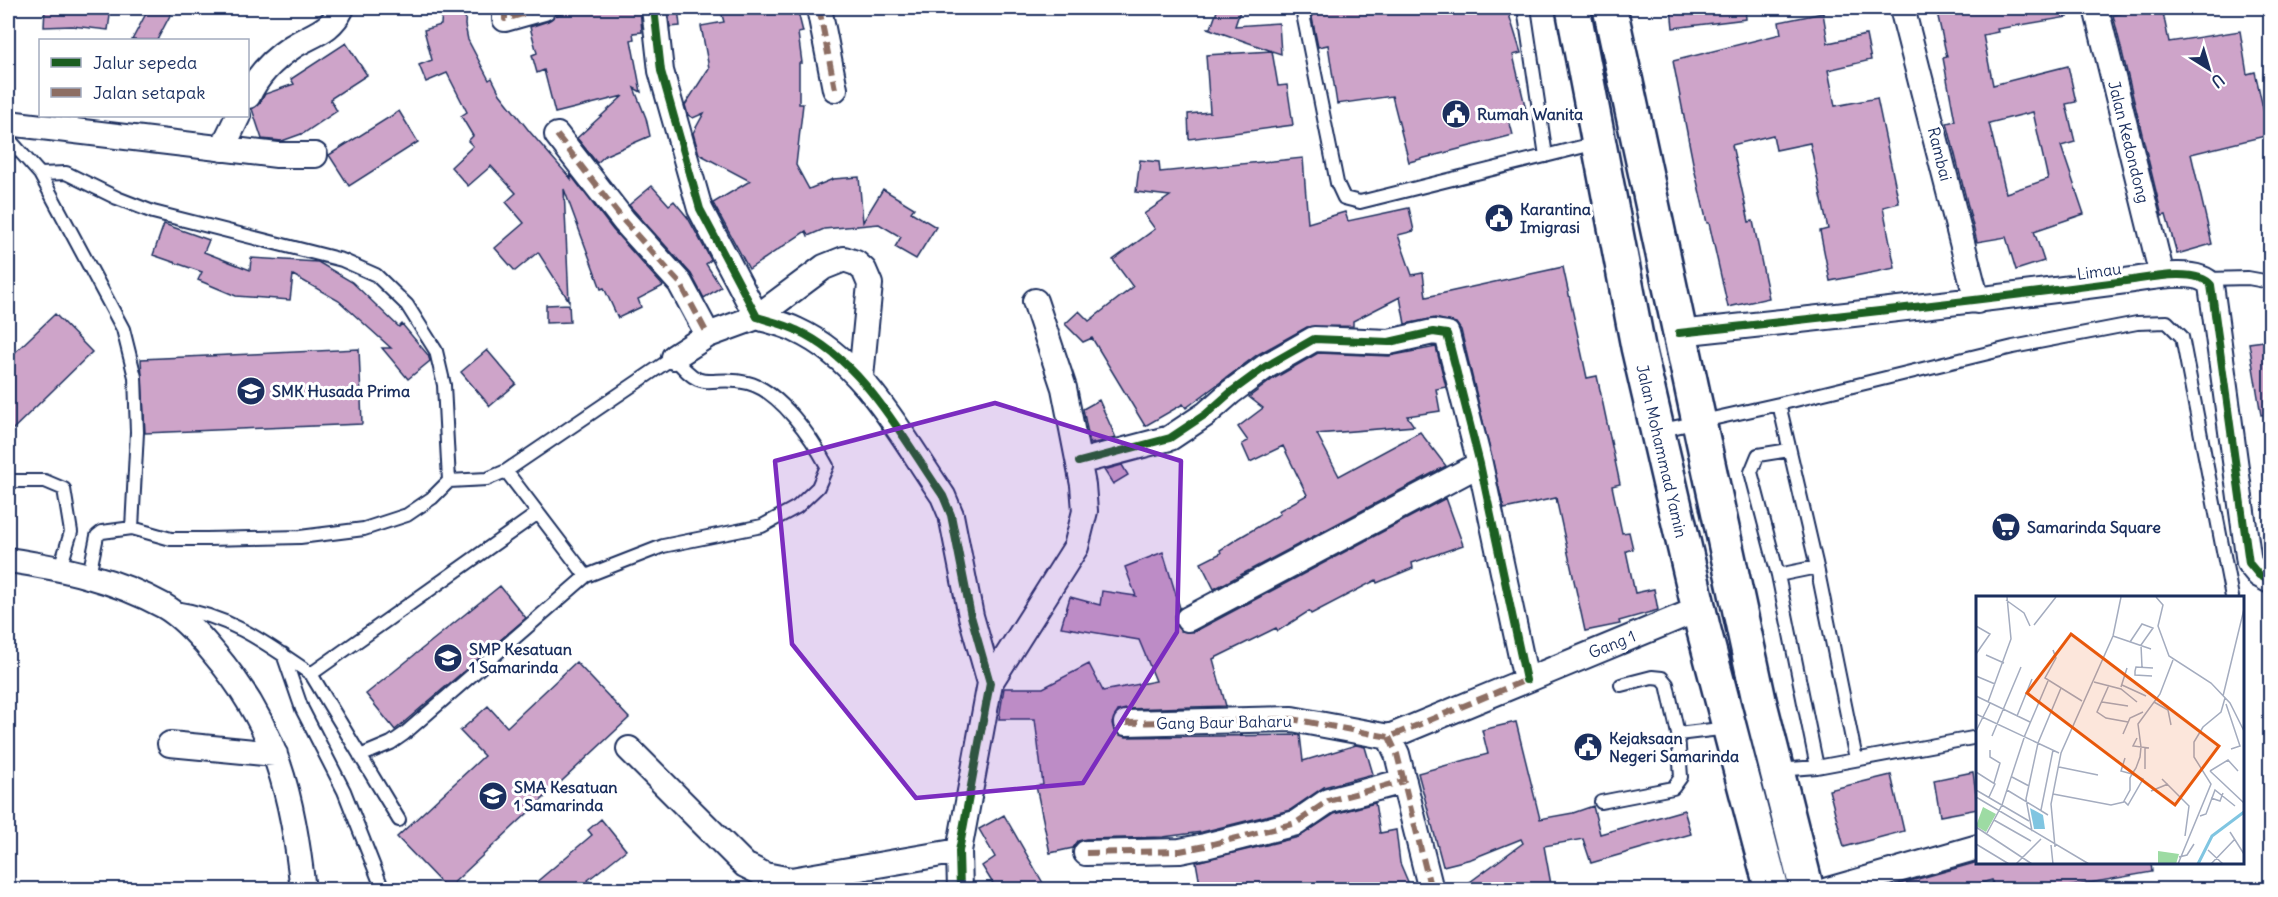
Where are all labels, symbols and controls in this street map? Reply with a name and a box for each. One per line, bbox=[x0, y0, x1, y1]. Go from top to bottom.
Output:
legend bbox=[39, 39, 249, 117]
north arrow bbox=[2179, 39, 2239, 99]
text: Jalur sepeda bbox=[93, 51, 197, 74]
text: U bbox=[2208, 70, 2228, 92]
street label: Jalan Kedondong bbox=[2104, 79, 2154, 205]
text: Jalan setapak bbox=[93, 81, 205, 104]
public building icon: Rumah Wanita bbox=[1440, 98, 1472, 130]
place label: Rumah Wanita bbox=[1477, 104, 1583, 124]
street label: Rambai bbox=[1924, 125, 1956, 183]
place label: Karantina Imigrasi bbox=[1520, 199, 1591, 238]
public building icon: Karantina Imigrasi bbox=[1483, 202, 1515, 234]
street label: Limau bbox=[2075, 258, 2123, 284]
street label: Jalan Mohammad Yamin bbox=[1632, 362, 1692, 540]
school or university icon: SMK Husada Prima bbox=[235, 375, 267, 407]
place label: SMK Husada Prima bbox=[272, 381, 410, 401]
supermarket icon: Samarinda Square bbox=[1990, 511, 2022, 543]
place label: Samarinda Square bbox=[2027, 517, 2161, 538]
inset map bbox=[1976, 596, 2245, 864]
street label: Gang 1 bbox=[1586, 626, 1638, 662]
place label: SMP Kesatuan 1 Samarinda bbox=[469, 639, 572, 677]
school or university icon: SMP Kesatuan 1 Samarinda bbox=[432, 642, 464, 674]
street label: Gang Baur Baharu bbox=[1156, 711, 1292, 733]
place label: Kejaksaan Negeri Samarinda bbox=[1609, 728, 1739, 767]
public building icon: Kejaksaan Negeri Samarinda bbox=[1572, 731, 1604, 763]
place label: SMA Kesatuan 1 Samarinda bbox=[514, 777, 618, 815]
school or university icon: SMA Kesatuan 1 Samarinda bbox=[477, 780, 509, 812]

